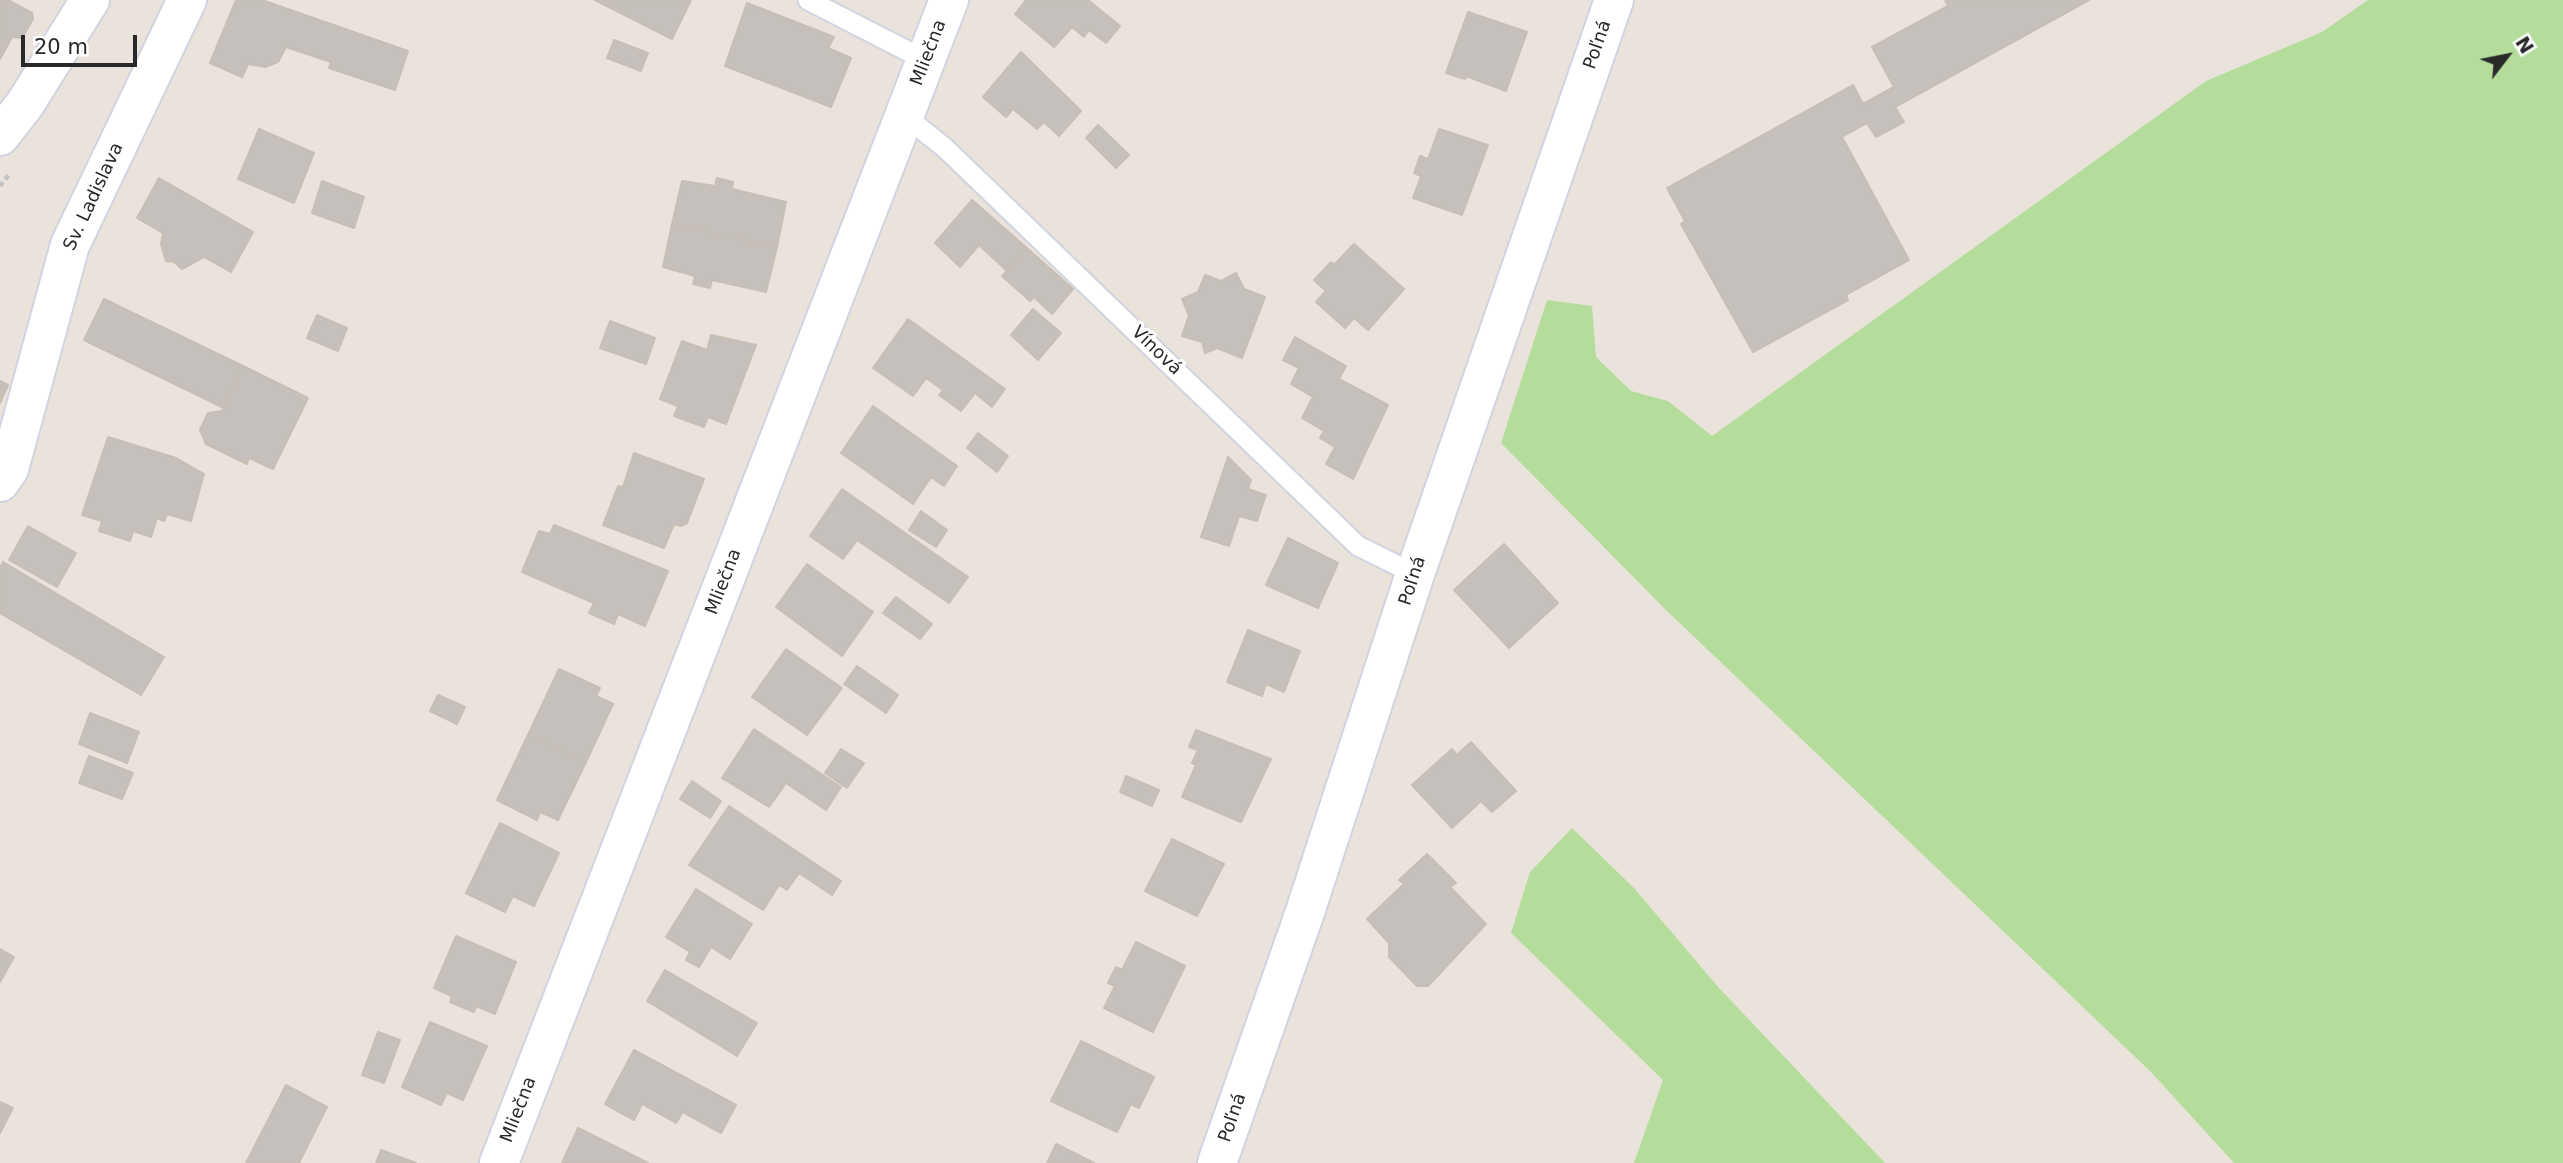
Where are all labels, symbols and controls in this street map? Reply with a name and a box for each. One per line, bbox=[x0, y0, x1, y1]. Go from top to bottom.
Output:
street label: Mliečna bbox=[907, 17, 951, 89]
street label: Poľná bbox=[1580, 18, 1616, 72]
scale bar bbox=[24, 21, 140, 65]
north arrow bbox=[2472, 21, 2542, 91]
text: N bbox=[2511, 32, 2538, 57]
text: 20 m bbox=[34, 35, 88, 59]
street label: Sv. Ladislava bbox=[60, 140, 128, 254]
street label: Vínová bbox=[1126, 322, 1186, 380]
street label: Mliečna bbox=[702, 546, 746, 618]
street label: Poľná bbox=[1395, 554, 1431, 608]
street label: Mliečna bbox=[497, 1074, 541, 1146]
street label: Poľná bbox=[1215, 1091, 1251, 1145]

